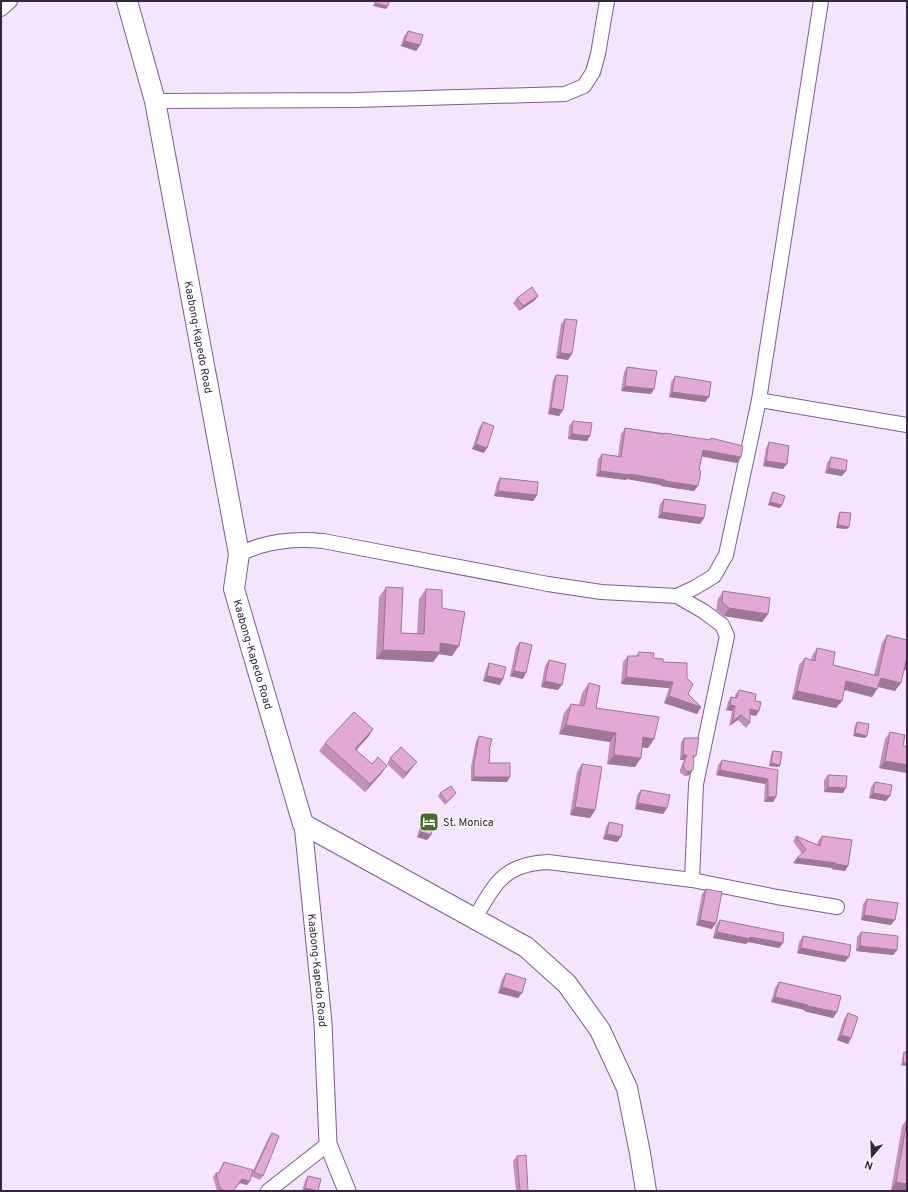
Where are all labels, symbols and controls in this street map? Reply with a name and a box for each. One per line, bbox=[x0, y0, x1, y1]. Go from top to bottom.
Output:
street label: Kaabong-Kapedo Road bbox=[181, 280, 215, 395]
street label: Kaabong-Kapedo Road bbox=[229, 598, 275, 711]
hotel icon: St. Monica bbox=[418, 811, 440, 833]
place label: St. Monica bbox=[443, 816, 494, 830]
street label: Kaabong-Kapedo Road bbox=[304, 913, 329, 1027]
north arrow bbox=[852, 1136, 892, 1176]
text: N bbox=[863, 1157, 875, 1172]

